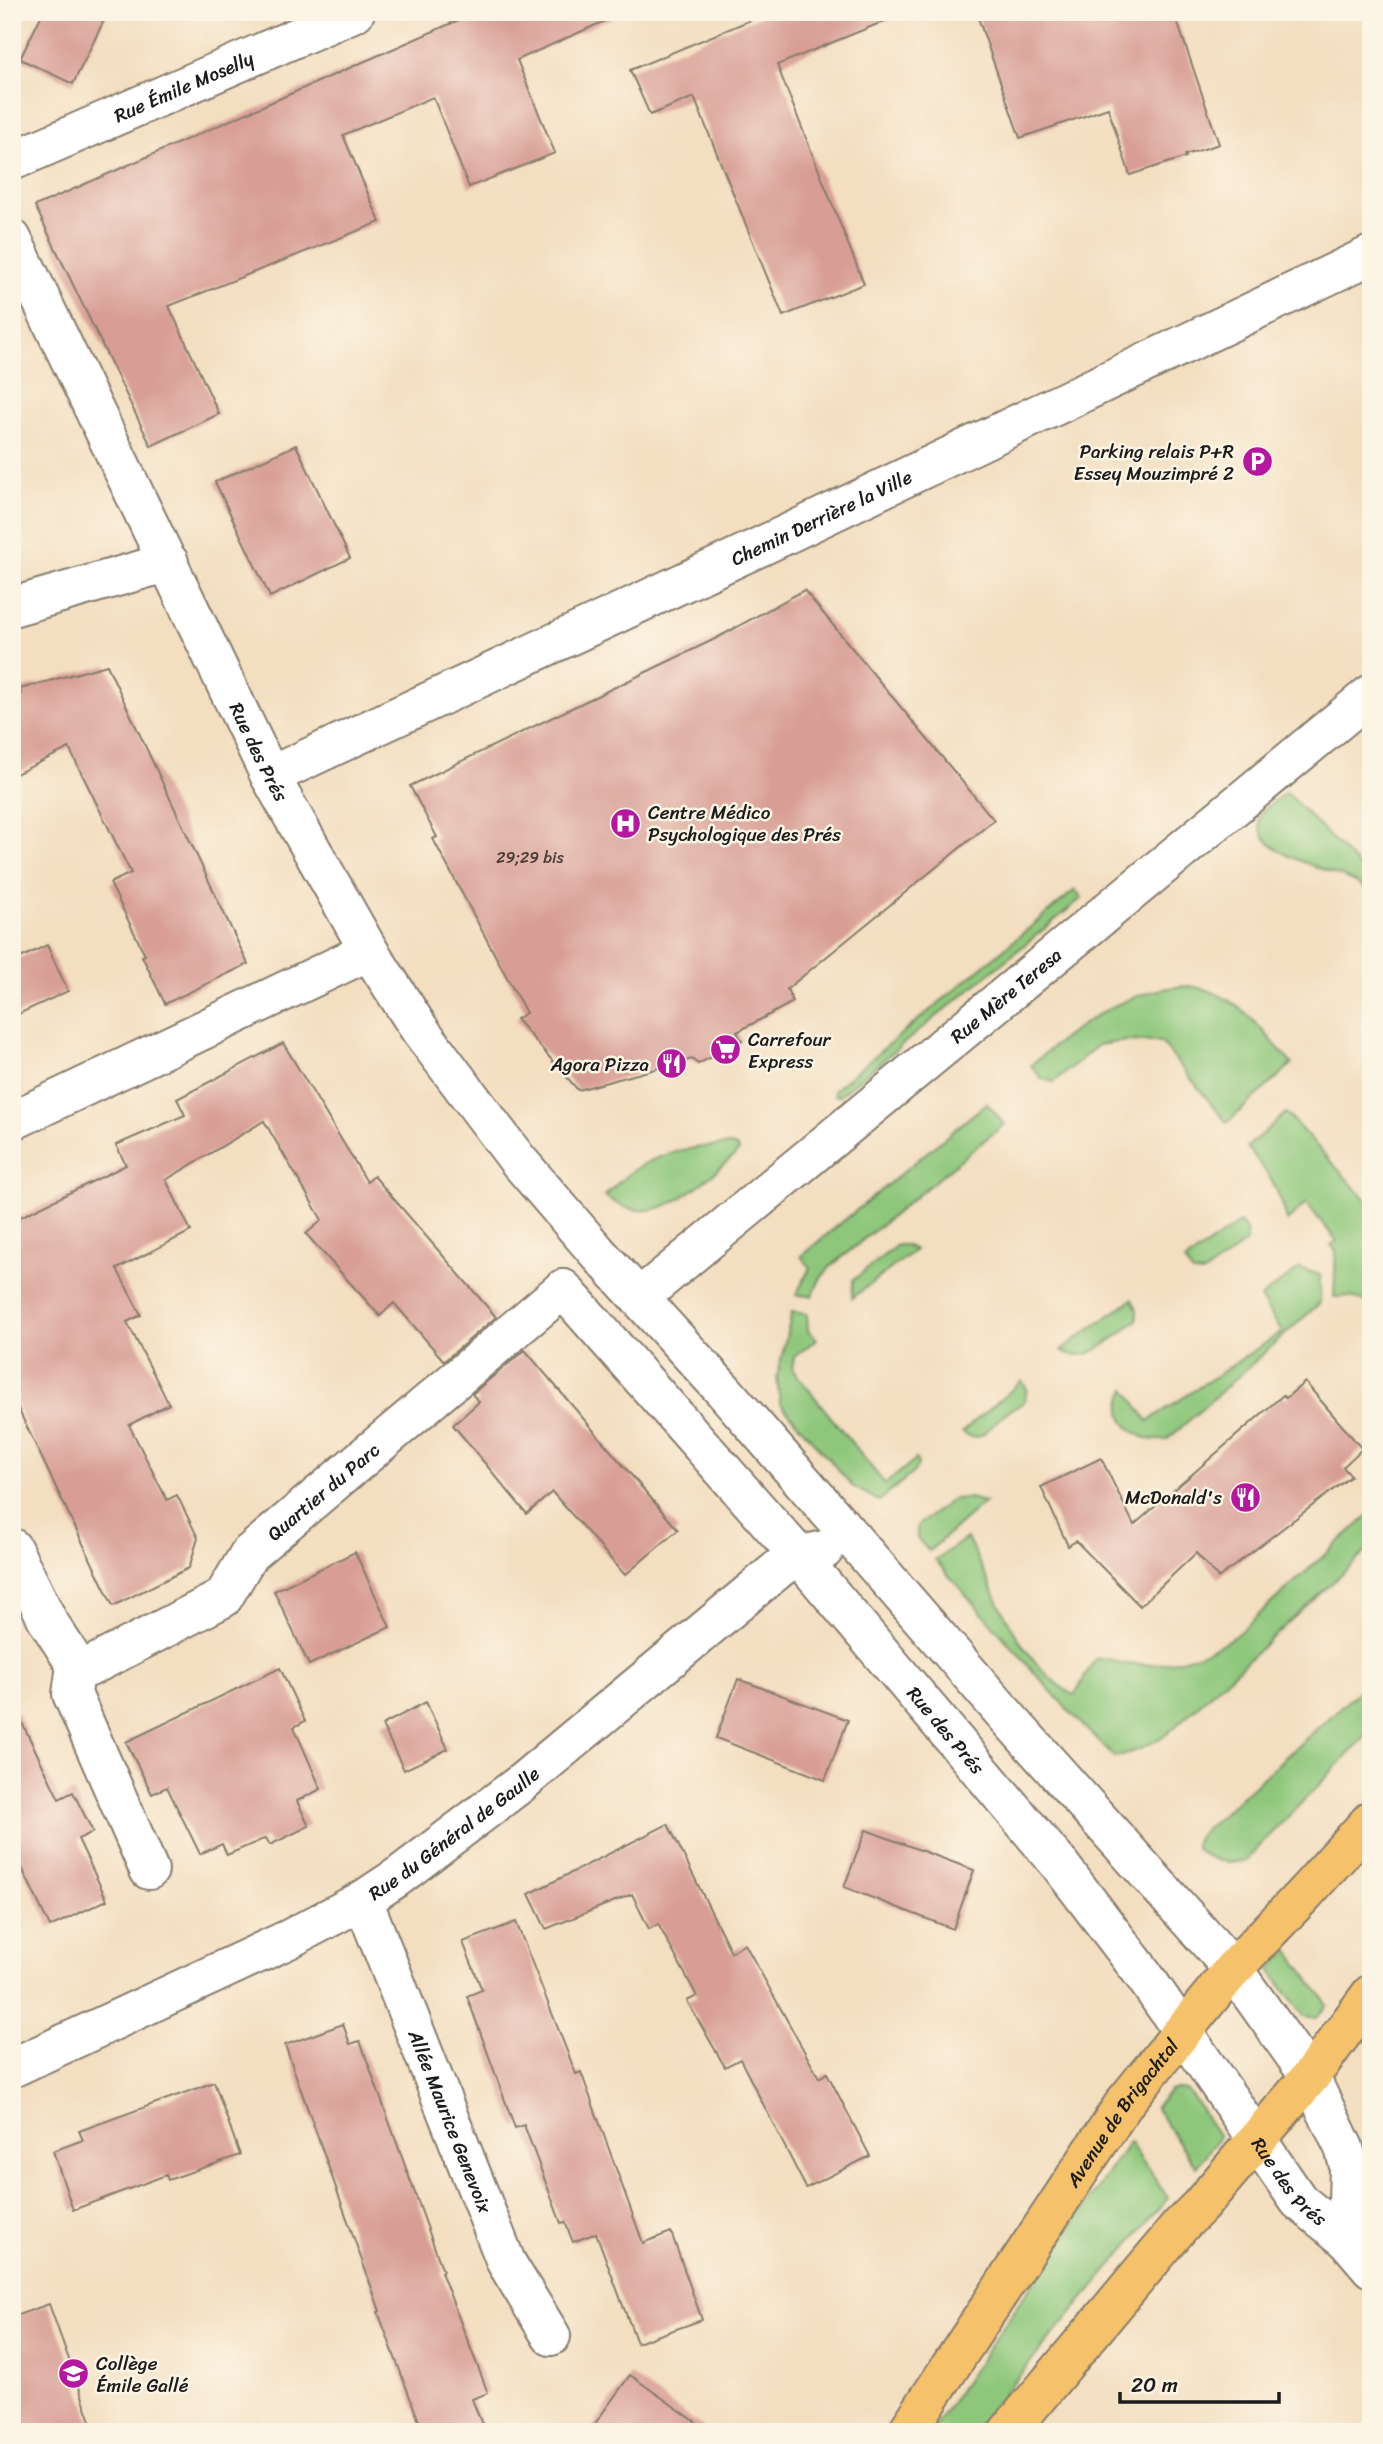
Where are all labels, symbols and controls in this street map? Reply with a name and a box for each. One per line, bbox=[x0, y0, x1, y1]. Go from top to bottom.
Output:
street label: Rue Émile Moselly bbox=[108, 42, 259, 132]
place label: Parking relais P+R Essey Mouzimpré 2 bbox=[1074, 435, 1234, 490]
parking icon: Parking relais P+R Essey Mouzimpré 2 bbox=[1240, 445, 1274, 479]
street label: Chemin Derrière la Ville bbox=[725, 460, 918, 575]
street label: Rue des Prés bbox=[220, 697, 297, 808]
place label: Centre Médico Psychologique des Prés bbox=[648, 796, 841, 851]
hospital icon: Centre Médico Psychologique des Prés bbox=[608, 806, 642, 840]
house number: 29;29 bis bbox=[496, 843, 564, 872]
street label: Rue Mère Teresa bbox=[943, 939, 1070, 1052]
place label: Carrefour Express bbox=[748, 1023, 832, 1078]
supermarket icon: Carrefour Express bbox=[708, 1033, 742, 1067]
restaurant icon: Agora Pizza bbox=[655, 1047, 689, 1081]
place label: Agora Pizza bbox=[550, 1048, 649, 1081]
street label: Quartier du Parc bbox=[260, 1434, 388, 1549]
restaurant icon: McDonald's bbox=[1228, 1480, 1262, 1514]
place label: McDonald's bbox=[1125, 1481, 1222, 1514]
street label: Rue des Prés bbox=[898, 1679, 993, 1782]
street label: Rue du Général de Gaulle bbox=[361, 1758, 548, 1909]
street label: Allée Maurice Genevoix bbox=[398, 2024, 501, 2219]
street label: Avenue de Brigachtal bbox=[1056, 2031, 1188, 2195]
street label: Rue des Prés bbox=[1243, 2130, 1334, 2235]
place label: Collège Émile Gallé bbox=[96, 2347, 189, 2402]
school or university icon: Collège Émile Gallé bbox=[56, 2357, 90, 2391]
scale bar bbox=[1120, 2360, 1280, 2404]
text: 20 m bbox=[1131, 2366, 1178, 2404]

